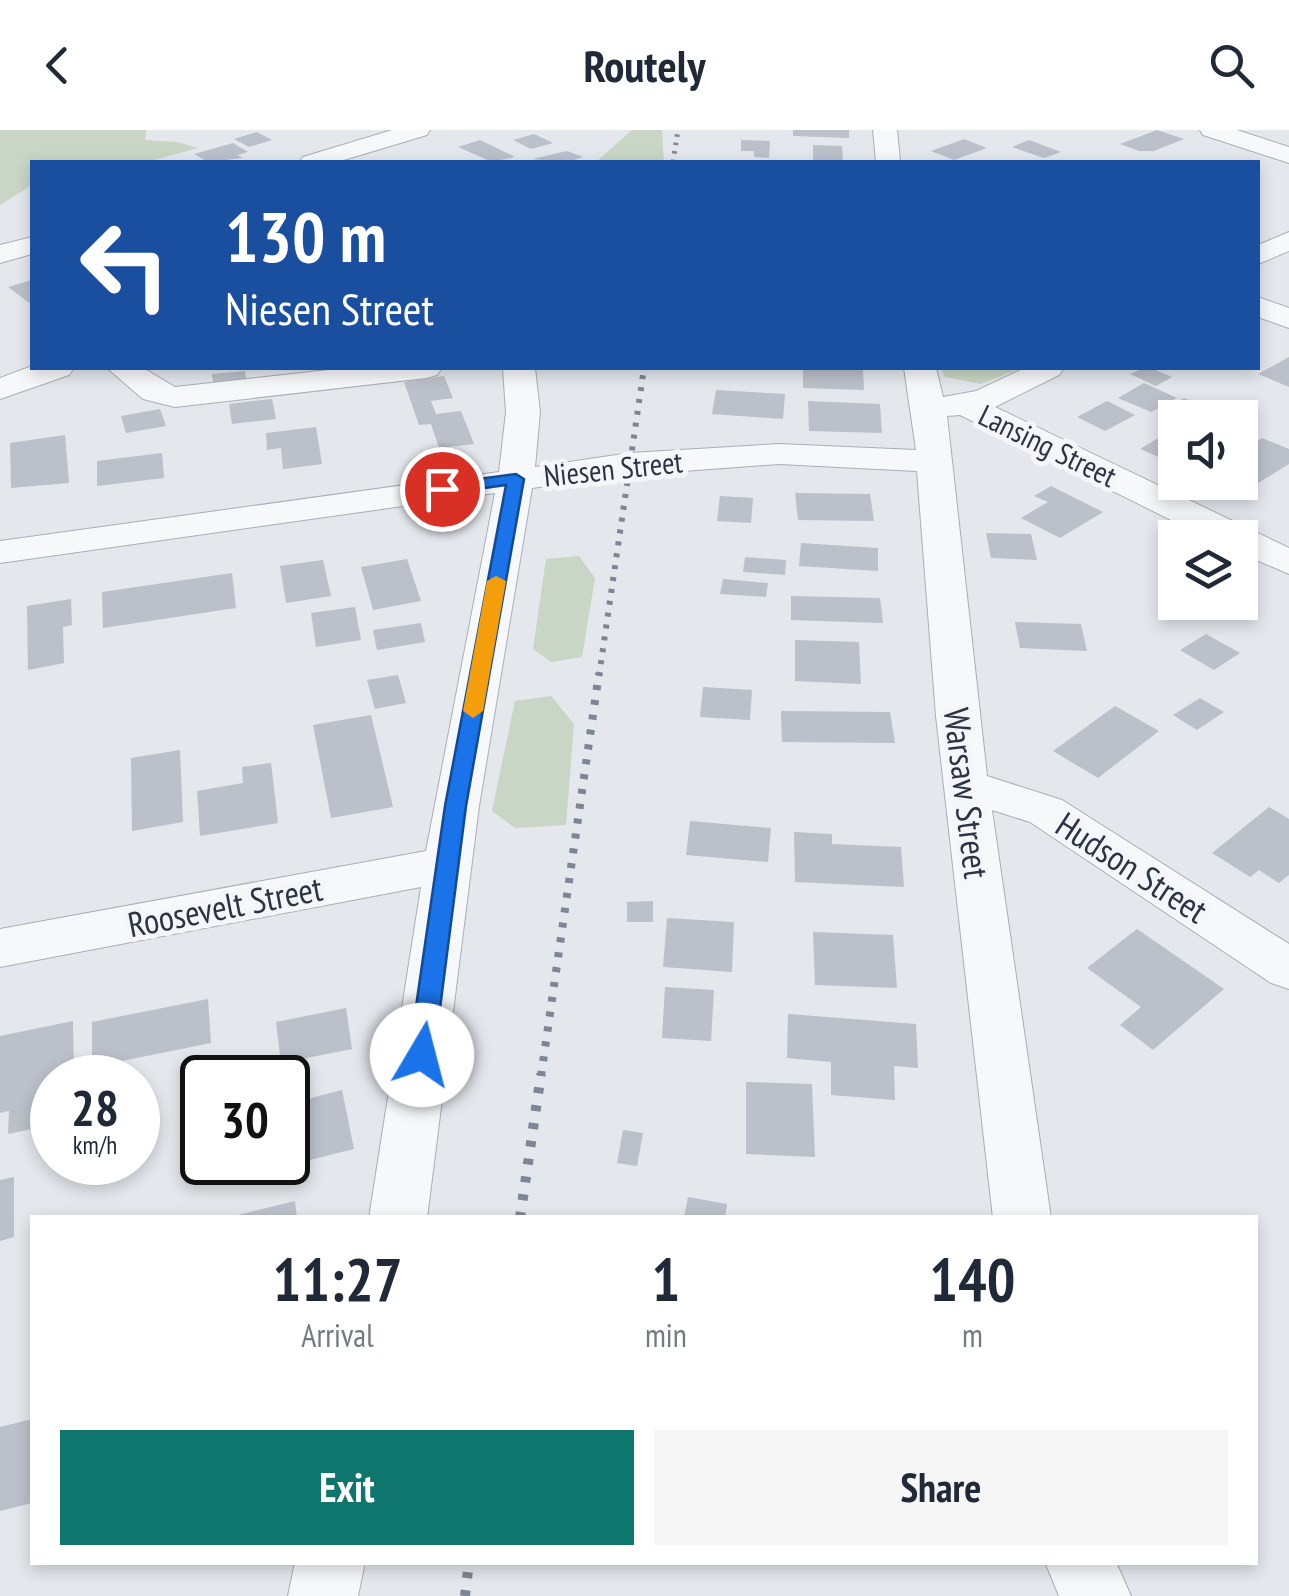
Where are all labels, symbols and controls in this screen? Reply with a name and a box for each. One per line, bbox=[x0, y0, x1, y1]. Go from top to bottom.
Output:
text: Routely bbox=[583, 36, 706, 94]
icon: back bbox=[30, 38, 85, 93]
icon: search bbox=[1204, 38, 1259, 93]
text: 130 m bbox=[225, 191, 386, 281]
icon: left bbox=[60, 200, 190, 330]
text: Niesen Street bbox=[225, 279, 434, 337]
street label: Lansing Street bbox=[973, 395, 1124, 495]
map controls bbox=[1158, 400, 1258, 620]
button: sound bbox=[1158, 400, 1258, 500]
street label: Niesen Street bbox=[542, 441, 685, 495]
pin bbox=[400, 447, 485, 532]
icon: arrive bbox=[415, 462, 470, 517]
button: layers bbox=[1158, 520, 1258, 620]
street label: Warsaw Street bbox=[934, 705, 1000, 881]
street label: Hudson Street bbox=[1048, 801, 1217, 933]
street label: Roosevelt Street bbox=[124, 865, 326, 947]
position arrow bbox=[370, 1003, 474, 1107]
speed limit sign: 30 bbox=[180, 1055, 310, 1185]
text: 28 bbox=[71, 1075, 119, 1140]
text: km/h bbox=[73, 1129, 117, 1161]
text: 11:27 bbox=[273, 1240, 402, 1318]
text: 1 bbox=[652, 1240, 680, 1318]
text: 140 bbox=[929, 1240, 1015, 1318]
text: Arrival bbox=[301, 1314, 374, 1356]
text: min bbox=[645, 1314, 687, 1356]
text: m bbox=[962, 1314, 983, 1356]
button: Exit bbox=[60, 1430, 634, 1545]
button: Share bbox=[654, 1430, 1228, 1545]

